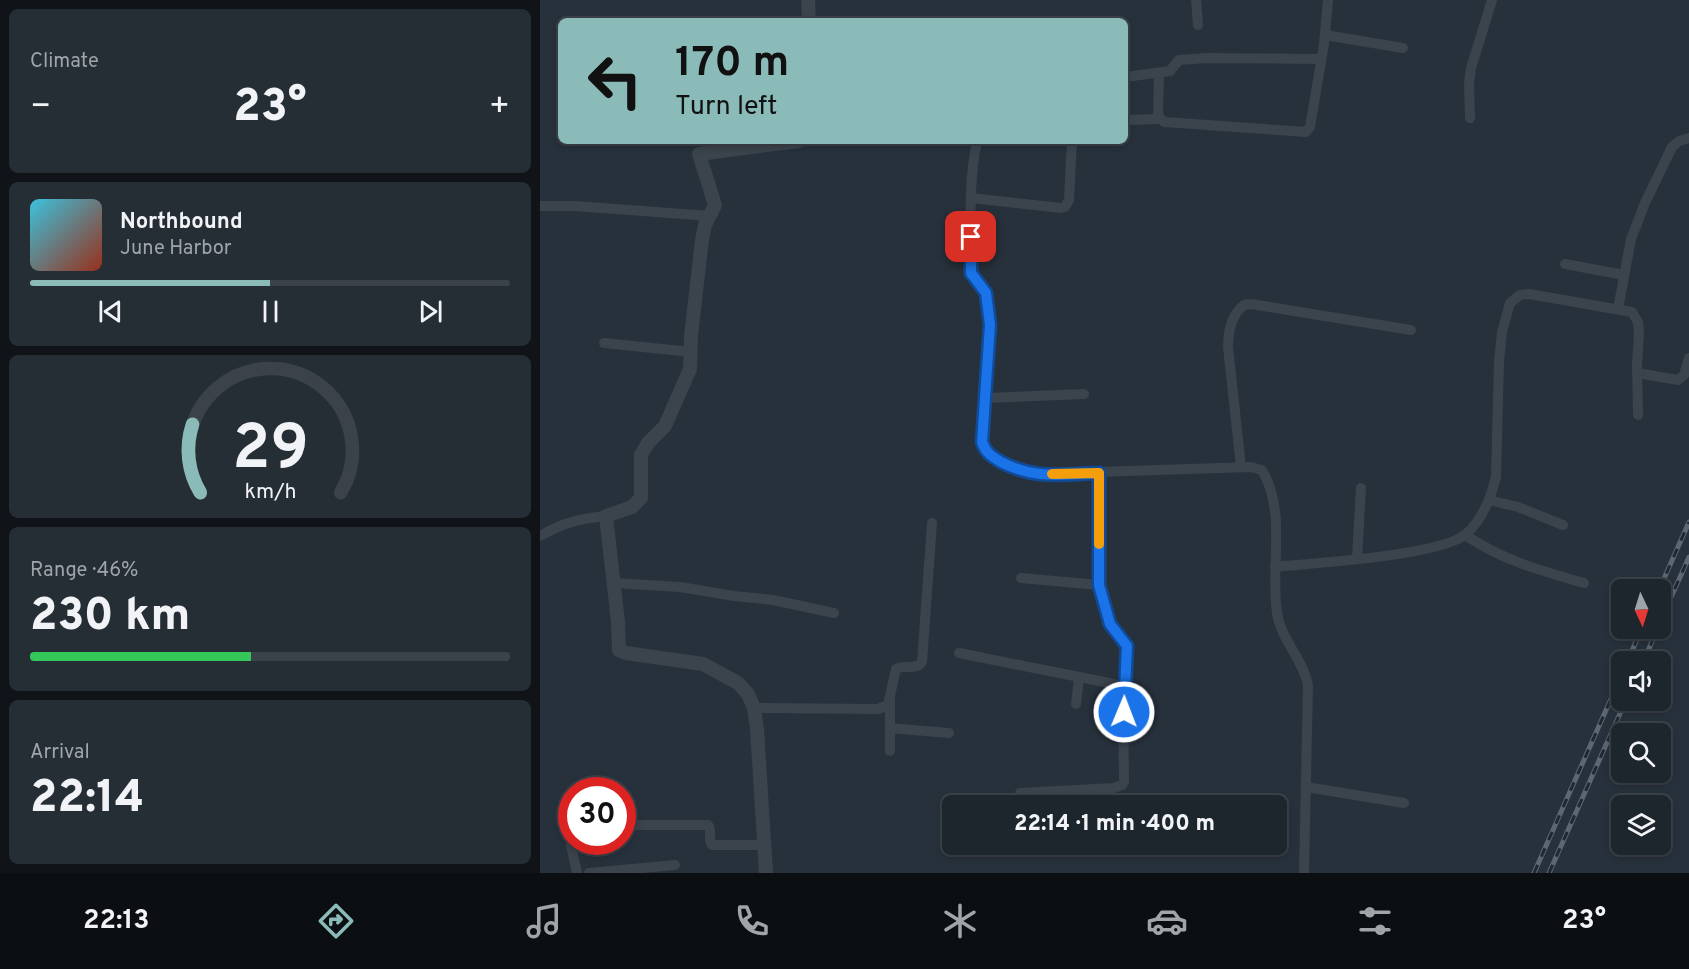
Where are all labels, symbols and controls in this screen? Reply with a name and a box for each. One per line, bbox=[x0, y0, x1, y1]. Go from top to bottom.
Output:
text: 170 m bbox=[675, 38, 789, 91]
icon: left bbox=[576, 42, 654, 120]
text: Climate bbox=[30, 49, 99, 75]
text: 23° bbox=[233, 80, 307, 137]
text: − bbox=[30, 87, 51, 129]
text: + bbox=[489, 87, 510, 129]
text: Turn left bbox=[675, 90, 777, 124]
text: Northbound bbox=[120, 209, 243, 236]
pin bbox=[945, 211, 996, 262]
icon: arrive bbox=[954, 220, 987, 253]
text: June Harbor bbox=[120, 236, 232, 262]
icon: previous bbox=[94, 295, 127, 328]
icon: pause bbox=[254, 295, 287, 328]
icon: next bbox=[414, 295, 447, 328]
text: 29 bbox=[232, 413, 308, 492]
text: km/h bbox=[244, 480, 296, 507]
text: Range · 46% bbox=[30, 558, 139, 584]
north arrow bbox=[1611, 579, 1671, 639]
map controls bbox=[1611, 579, 1671, 855]
text: 230 km bbox=[30, 589, 190, 646]
button: sound bbox=[1611, 651, 1671, 711]
position arrow bbox=[1092, 680, 1156, 744]
button: search bbox=[1611, 723, 1671, 783]
text: Arrival bbox=[30, 740, 90, 766]
text: 22:14 bbox=[30, 771, 144, 828]
speed limit sign: 30 bbox=[558, 777, 636, 855]
button: layers bbox=[1611, 795, 1671, 855]
text: 22:14 · 1 min · 400 m bbox=[1014, 811, 1215, 838]
icon: directions bbox=[315, 900, 357, 942]
icon: music bbox=[523, 900, 565, 942]
icon: phone bbox=[731, 900, 773, 942]
icon: climate bbox=[939, 900, 981, 942]
icon: car bbox=[1146, 900, 1188, 942]
icon: filters bbox=[1354, 900, 1396, 942]
text: 22:13 bbox=[83, 904, 149, 938]
text: 23° bbox=[1562, 904, 1606, 938]

